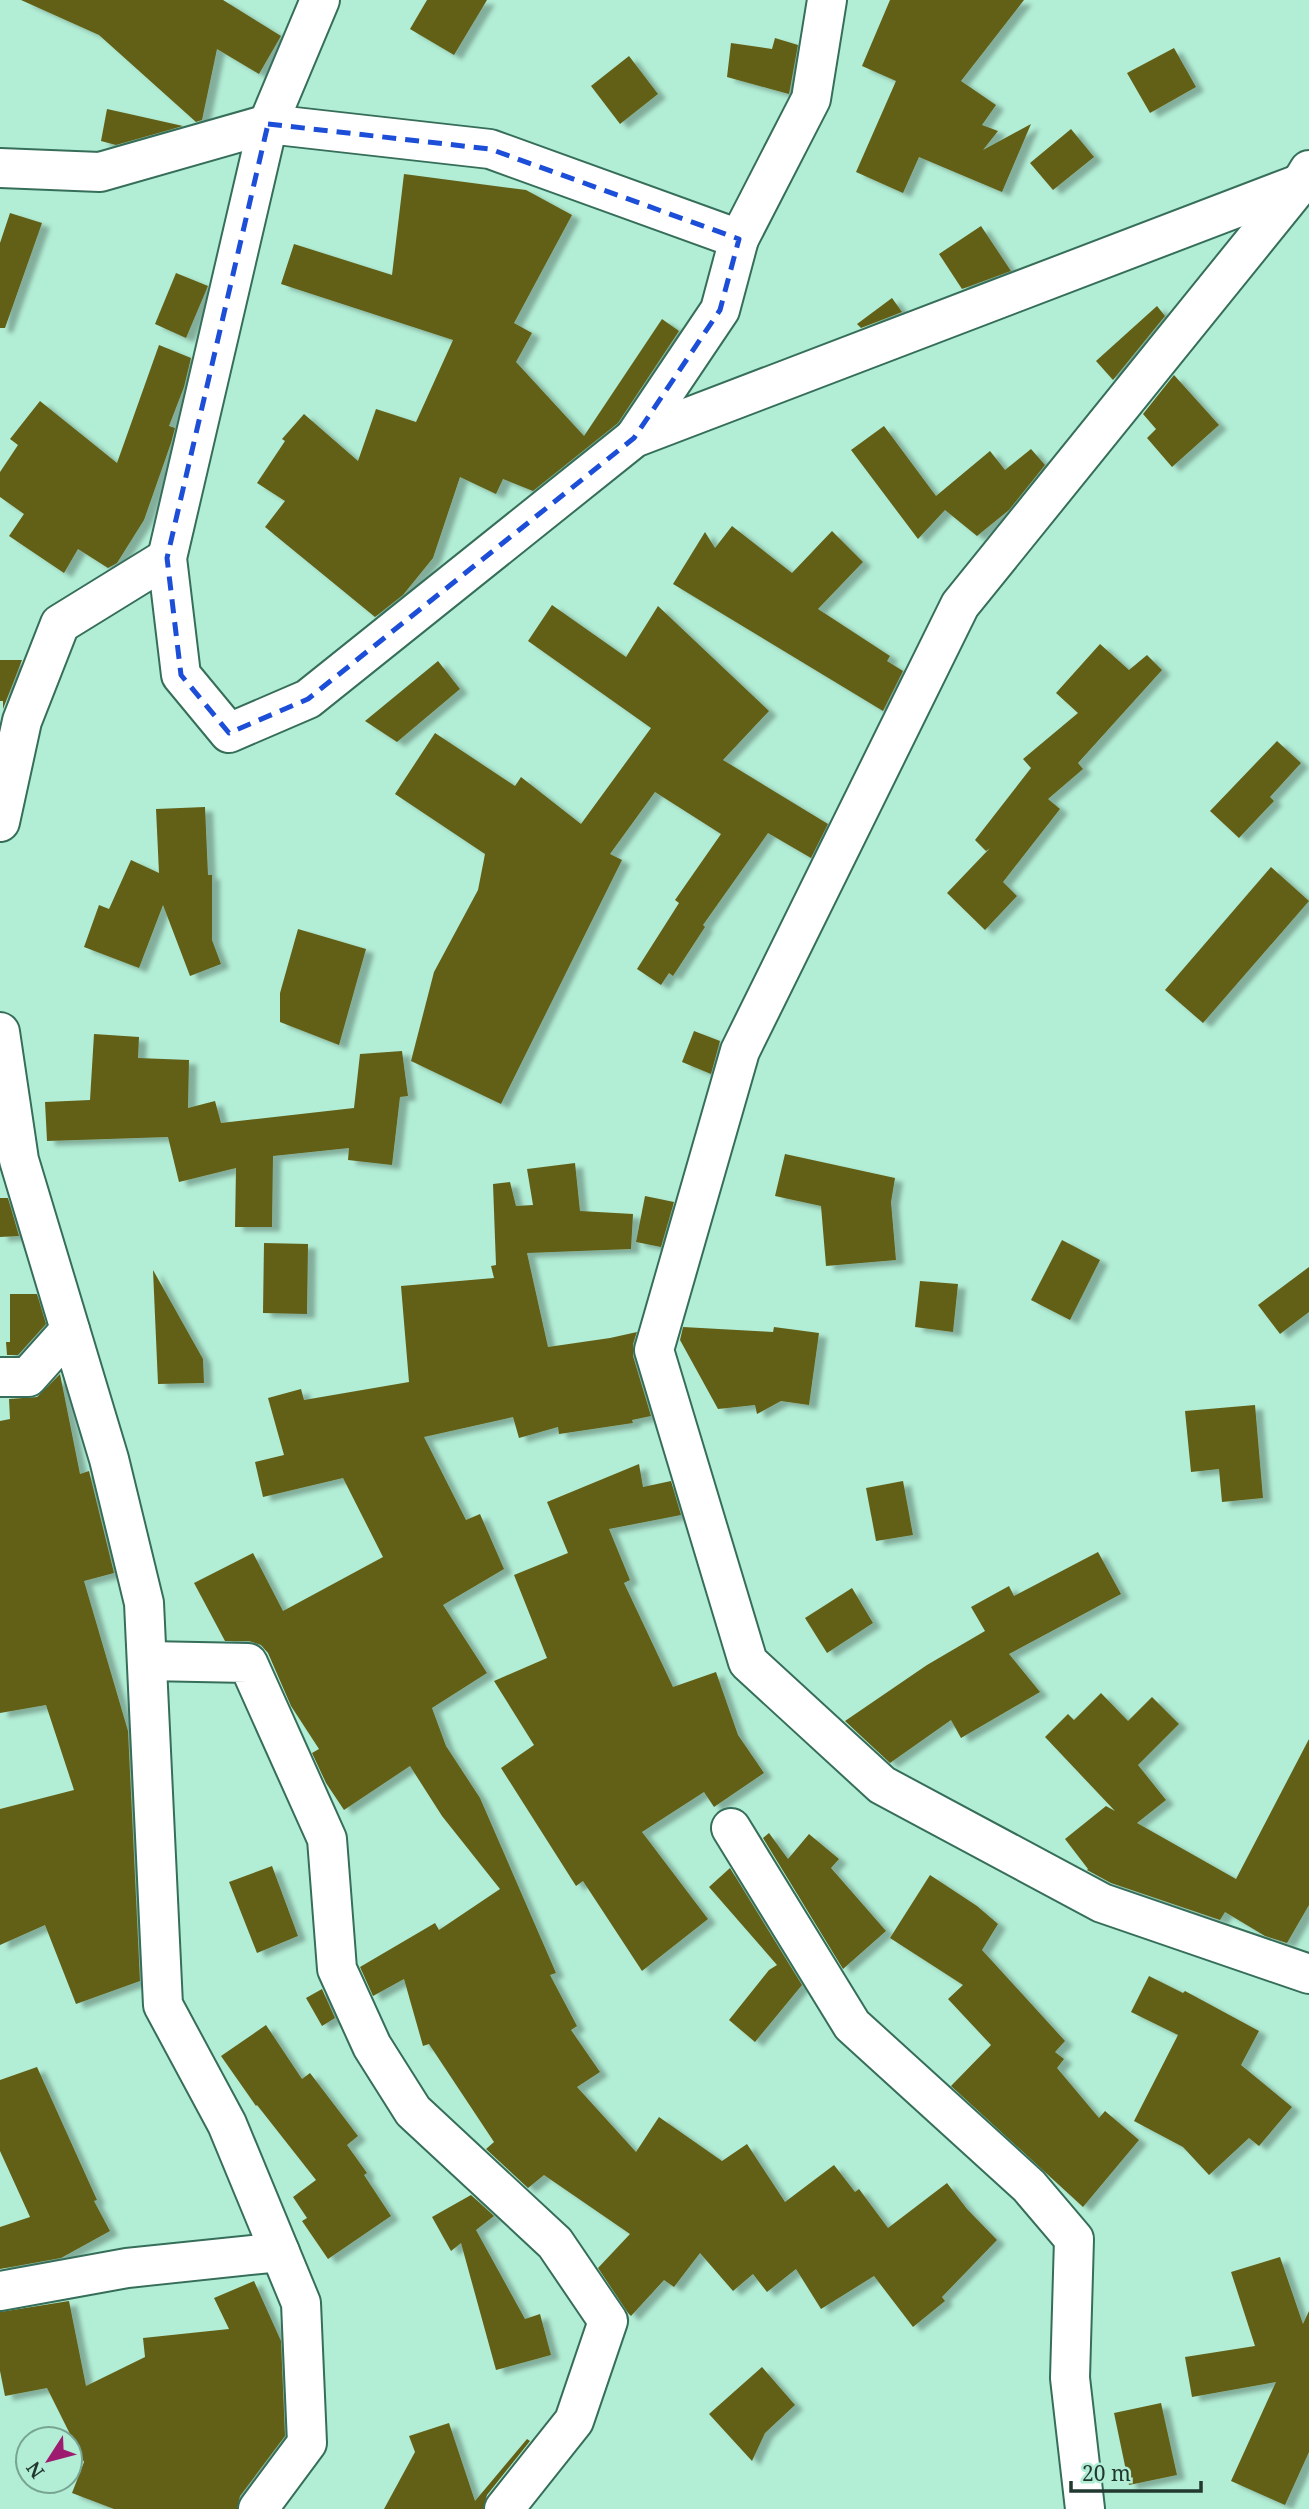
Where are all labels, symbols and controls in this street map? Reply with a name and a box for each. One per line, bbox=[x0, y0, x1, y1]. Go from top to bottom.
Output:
north arrow bbox=[14, 2425, 84, 2495]
scale bar bbox=[1071, 2450, 1200, 2494]
text: N bbox=[20, 2456, 50, 2484]
text: 20 m bbox=[1082, 2459, 1131, 2487]

